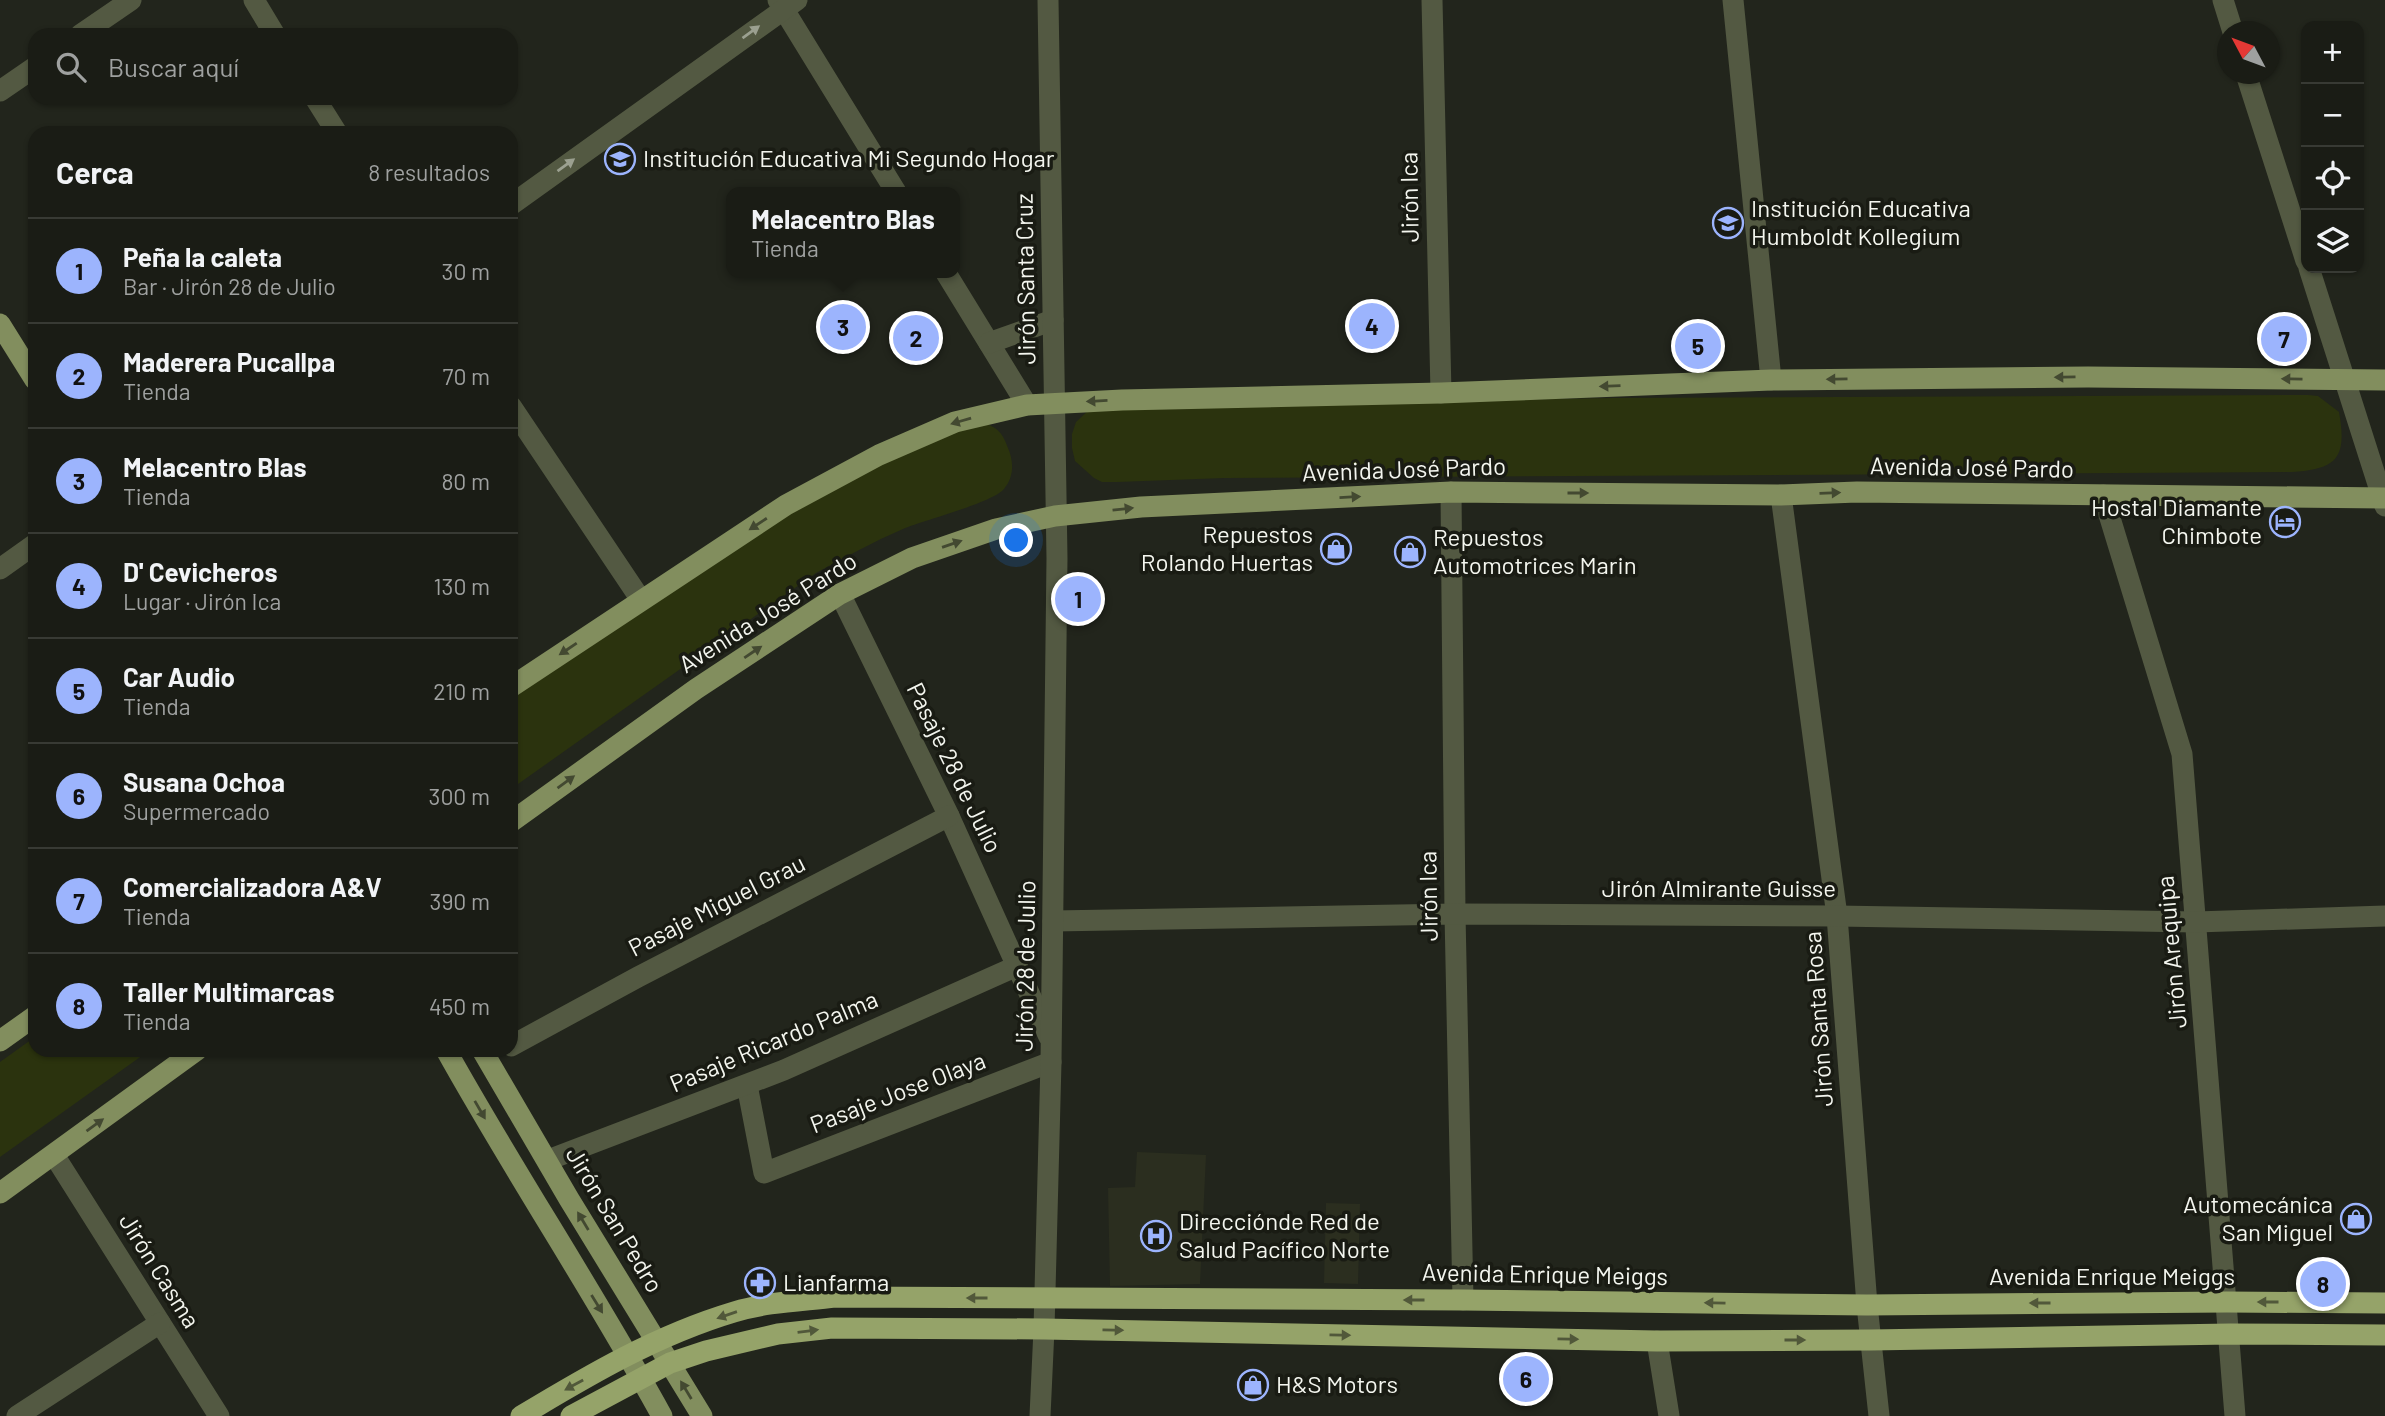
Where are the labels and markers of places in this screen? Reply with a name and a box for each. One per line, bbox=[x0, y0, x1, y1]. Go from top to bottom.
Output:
school or university icon: Institución Educativa Mi Segundo Hogar bbox=[603, 142, 637, 176]
place label: Institución Educativa Mi Segundo Hogar bbox=[643, 143, 1055, 172]
place label: Institución Educativa Humboldt Kollegium bbox=[1751, 193, 1971, 250]
school or university icon: Institución Educativa Humboldt Kollegium bbox=[1711, 206, 1745, 240]
pin: 4 bbox=[1349, 300, 1395, 352]
pin: 3 bbox=[820, 301, 866, 353]
pin: 2 bbox=[893, 312, 939, 364]
pin: 7 bbox=[2261, 313, 2307, 365]
pin: 5 bbox=[1675, 320, 1721, 372]
place label: Hostal Diamante Chimbote bbox=[2091, 492, 2262, 549]
hotel icon: Hostal Diamante Chimbote bbox=[2268, 505, 2302, 539]
place label: Repuestos Rolando Huertas bbox=[1141, 519, 1313, 576]
place label: Repuestos Automotrices Marin bbox=[1433, 522, 1637, 579]
shop icon: Repuestos Rolando Huertas bbox=[1319, 532, 1353, 566]
shop icon: Repuestos Automotrices Marin bbox=[1393, 535, 1427, 569]
pin: 1 bbox=[1055, 573, 1101, 625]
place label: Automecánica San Miguel bbox=[2183, 1189, 2333, 1246]
shop icon: Automecánica San Miguel bbox=[2339, 1202, 2373, 1236]
place label: Direcciónde Red de Salud Pacífico Norte bbox=[1179, 1206, 1390, 1263]
hospital icon: Direcciónde Red de Salud Pacífico Norte bbox=[1139, 1219, 1173, 1253]
pin: 8 bbox=[2300, 1258, 2346, 1310]
pharmacy icon: Lianfarma bbox=[743, 1266, 777, 1300]
place label: Lianfarma bbox=[783, 1267, 889, 1296]
pin: 6 bbox=[1503, 1353, 1549, 1405]
shop icon: H&S Motors bbox=[1236, 1368, 1270, 1402]
place label: H&S Motors bbox=[1276, 1369, 1398, 1398]

